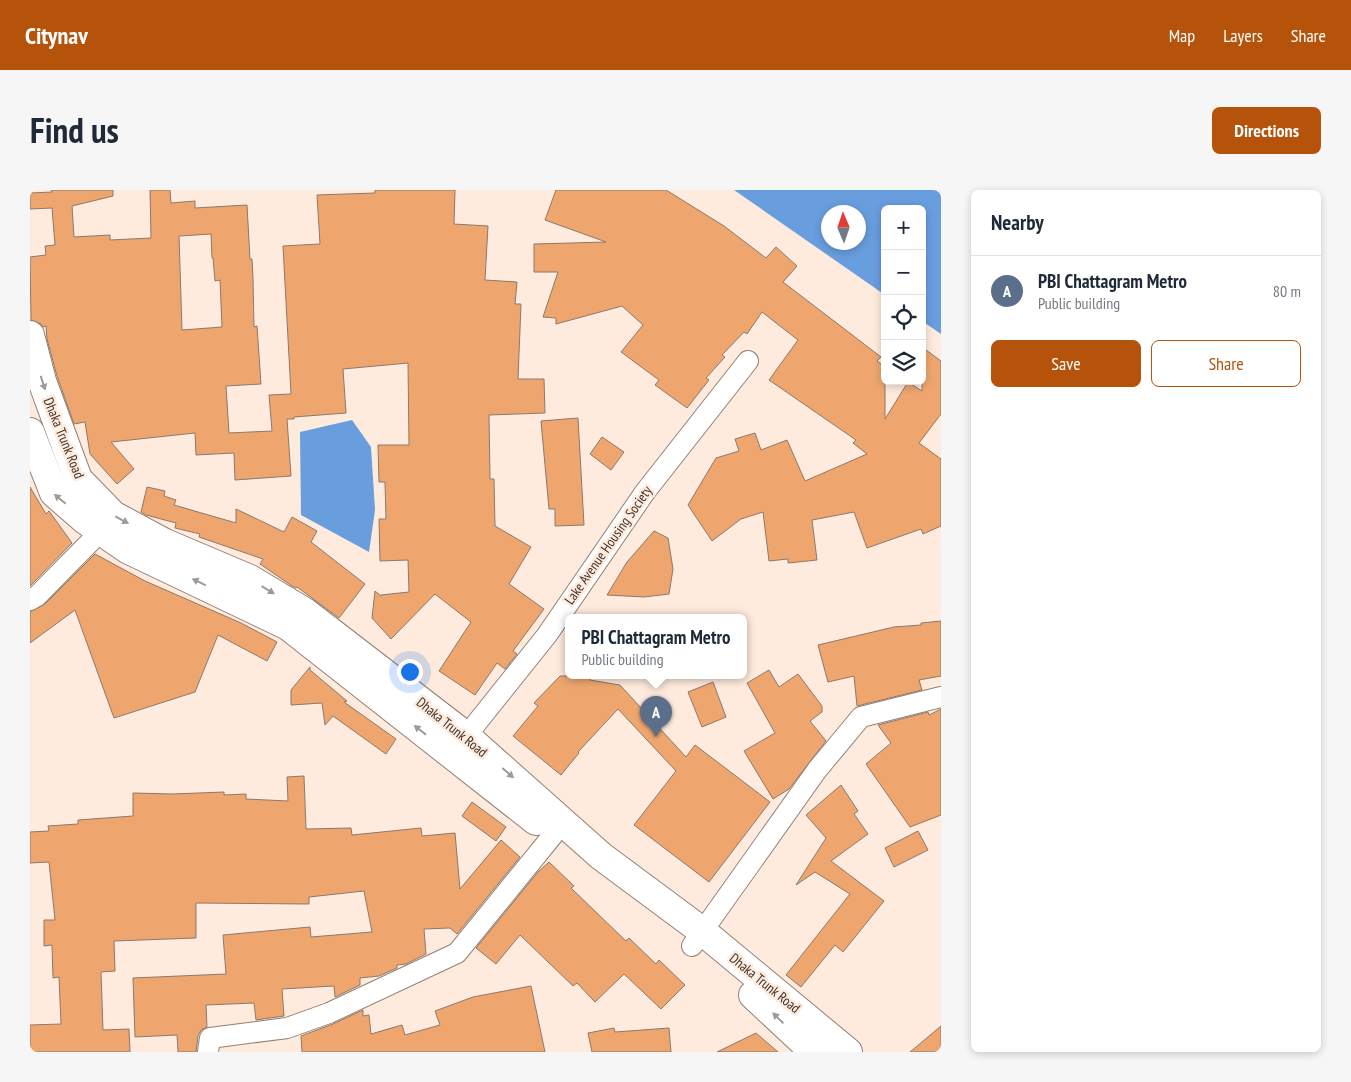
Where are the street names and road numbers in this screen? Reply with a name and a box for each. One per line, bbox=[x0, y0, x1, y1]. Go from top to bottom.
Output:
street label: Dhaka Trunk Road bbox=[40, 395, 88, 481]
street label: Lake Avenue Housing Society bbox=[560, 482, 656, 608]
street label: Dhaka Trunk Road bbox=[413, 693, 491, 761]
street label: Dhaka Trunk Road bbox=[726, 949, 804, 1017]

